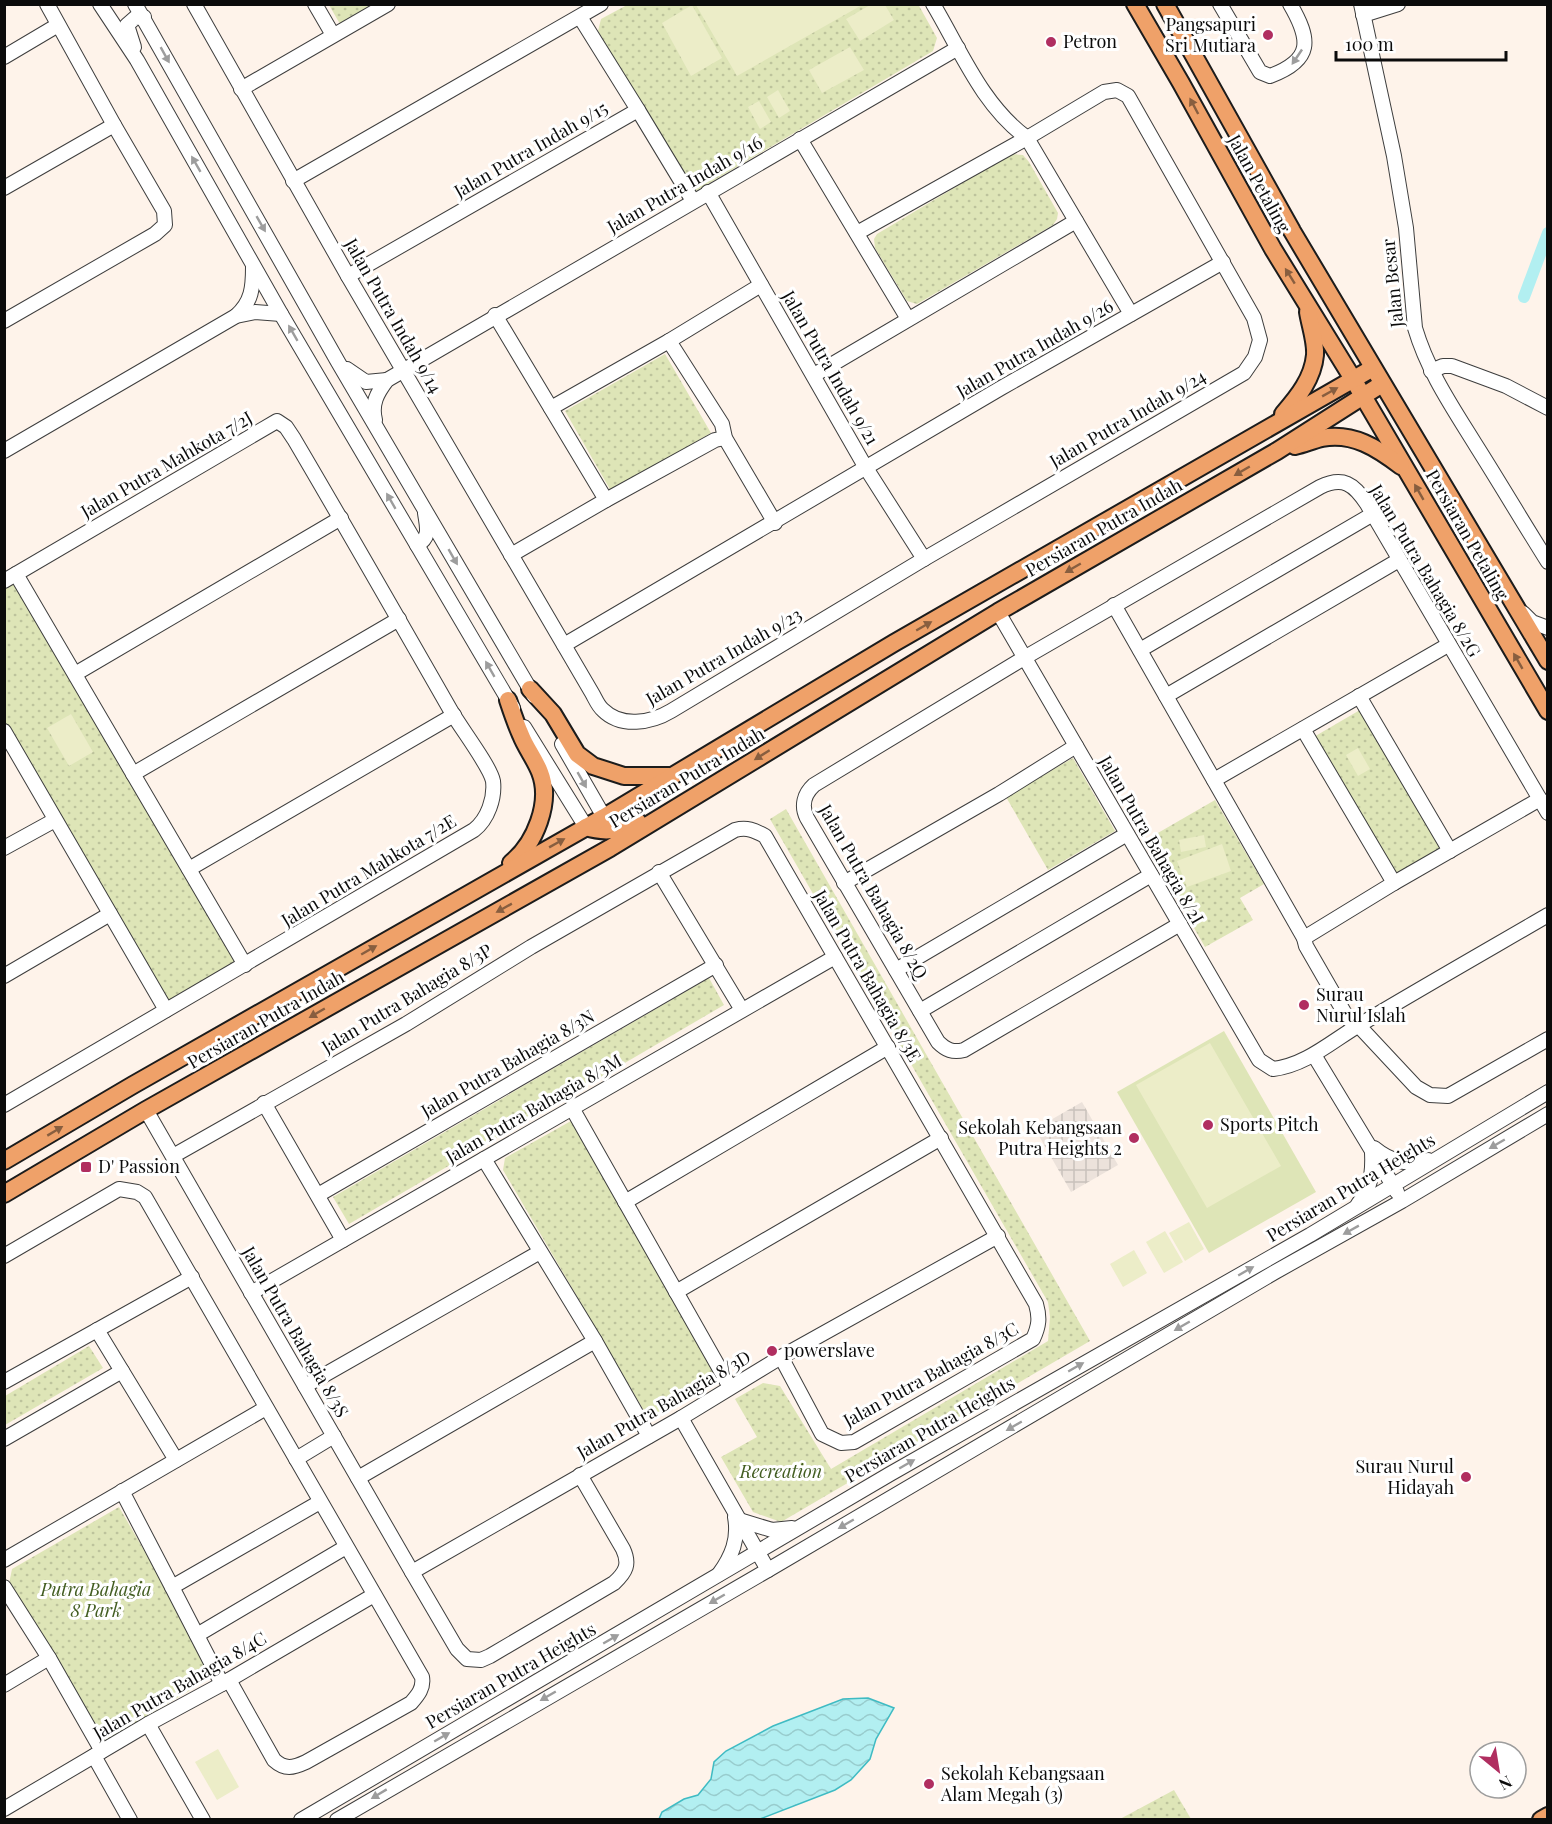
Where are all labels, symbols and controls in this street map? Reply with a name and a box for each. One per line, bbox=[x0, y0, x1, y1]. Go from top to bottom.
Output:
place label: Pangsapuri Sri Mutiara bbox=[1165, 12, 1256, 57]
scale bar bbox=[1336, 24, 1506, 62]
marker: Pangsapuri Sri Mutiara bbox=[1261, 28, 1275, 42]
place label: Petron bbox=[1063, 29, 1117, 53]
text: 100 m bbox=[1345, 32, 1394, 56]
marker: Petron bbox=[1044, 35, 1058, 49]
one-way arrow bbox=[160, 47, 170, 64]
one-way arrow bbox=[1292, 49, 1304, 65]
street label: Jalan Putra Indah 9/15 bbox=[449, 95, 612, 203]
one-way arrow bbox=[1189, 97, 1199, 114]
street label: Jalan Petaling bbox=[1222, 129, 1297, 237]
street label: Jalan Putra Indah 9/16 bbox=[602, 130, 767, 239]
one-way arrow bbox=[191, 155, 201, 172]
one-way arrow bbox=[255, 216, 265, 233]
street label: Jalan Putra Indah 9/14 bbox=[339, 233, 448, 397]
street label: Jalan Besar bbox=[1375, 238, 1409, 330]
one-way arrow bbox=[1284, 268, 1296, 284]
street label: Jalan Putra Indah 9/21 bbox=[776, 285, 885, 449]
street label: Jalan Putra Indah 9/26 bbox=[951, 293, 1117, 403]
one-way arrow bbox=[287, 325, 298, 341]
street label: Jalan Putra Indah 9/24 bbox=[1044, 363, 1210, 473]
one-way arrow bbox=[1322, 387, 1338, 398]
street label: Jalan Putra Mahkota 7/2J bbox=[75, 405, 257, 524]
street label: Persiaran Petaling bbox=[1421, 465, 1515, 605]
one-way arrow bbox=[1233, 466, 1250, 476]
street label: Persiaran Putra Indah bbox=[1021, 472, 1187, 582]
street label: Jalan Putra Bahagia 8/2G bbox=[1364, 479, 1487, 661]
one-way arrow bbox=[1415, 484, 1425, 501]
one-way arrow bbox=[386, 493, 397, 509]
one-way arrow bbox=[448, 549, 458, 566]
one-way arrow bbox=[1065, 563, 1081, 574]
street label: Jalan Putra Indah 9/23 bbox=[640, 602, 806, 711]
one-way arrow bbox=[916, 621, 933, 631]
one-way arrow bbox=[1513, 652, 1523, 669]
one-way arrow bbox=[485, 661, 495, 678]
street label: Persiaran Putra Indah bbox=[604, 721, 769, 833]
one-way arrow bbox=[754, 750, 770, 761]
street label: Jalan Putra Bahagia 8/2I bbox=[1093, 750, 1210, 928]
one-way arrow bbox=[577, 772, 588, 788]
street label: Jalan Putra Bahagia 8/2Q bbox=[814, 799, 934, 984]
street label: Jalan Putra Mahkota 7/2E bbox=[276, 808, 460, 932]
one-way arrow bbox=[549, 838, 565, 849]
street label: Jalan Putra Bahagia 8/3E bbox=[808, 884, 927, 1066]
one-way arrow bbox=[495, 902, 512, 912]
street label: Jalan Putra Bahagia 8/3P bbox=[316, 938, 496, 1059]
one-way arrow bbox=[361, 945, 378, 955]
street label: Persiaran Putra Indah bbox=[183, 964, 349, 1074]
place label: Surau Nurul Islah bbox=[1316, 982, 1406, 1027]
marker: Surau Nurul Islah bbox=[1297, 998, 1311, 1012]
street label: Jalan Putra Bahagia 8/3N bbox=[416, 1003, 599, 1123]
one-way arrow bbox=[308, 1008, 325, 1018]
street label: Jalan Putra Bahagia 8/3M bbox=[440, 1048, 626, 1169]
place label: Sports Pitch bbox=[1220, 1112, 1319, 1136]
place label: Sekolah Kebangsaan Putra Heights 2 bbox=[958, 1115, 1122, 1160]
marker: Sports Pitch bbox=[1201, 1118, 1215, 1132]
one-way arrow bbox=[47, 1126, 63, 1137]
street label: Persiaran Putra Heights bbox=[1262, 1127, 1439, 1247]
marker: Sekolah Kebangsaan Putra Heights 2 bbox=[1127, 1131, 1141, 1145]
one-way arrow bbox=[1489, 1138, 1505, 1149]
place label: D' Passion bbox=[98, 1154, 180, 1178]
marker: D' Passion bbox=[79, 1160, 93, 1174]
one-way arrow bbox=[1342, 1225, 1359, 1235]
street label: Jalan Putra Bahagia 8/3S bbox=[237, 1241, 355, 1421]
one-way arrow bbox=[1238, 1266, 1255, 1276]
street label: Jalan Putra Bahagia 8/3C bbox=[838, 1316, 1022, 1433]
one-way arrow bbox=[1174, 1321, 1190, 1332]
place label: powerslave bbox=[784, 1338, 875, 1362]
marker: powerslave bbox=[765, 1344, 779, 1358]
street label: Jalan Putra Bahagia 8/3D bbox=[571, 1345, 755, 1464]
one-way arrow bbox=[1068, 1362, 1084, 1373]
street label: Persiaran Putra Heights bbox=[840, 1371, 1019, 1488]
one-way arrow bbox=[1006, 1420, 1022, 1431]
place label: Surau Nurul Hidayah bbox=[1355, 1454, 1454, 1499]
park label: Recreation bbox=[739, 1459, 822, 1483]
one-way arrow bbox=[899, 1459, 916, 1469]
marker: Surau Nurul Hidayah bbox=[1459, 1470, 1473, 1484]
one-way arrow bbox=[838, 1519, 854, 1530]
park label: Putra Bahagia 8 Park bbox=[40, 1577, 151, 1622]
one-way arrow bbox=[708, 1594, 725, 1604]
street label: Persiaran Putra Heights bbox=[421, 1617, 600, 1734]
street label: Jalan Putra Bahagia 8/4C bbox=[88, 1626, 270, 1745]
one-way arrow bbox=[603, 1634, 620, 1644]
one-way arrow bbox=[539, 1691, 556, 1701]
one-way arrow bbox=[434, 1732, 451, 1742]
north arrow bbox=[1468, 1740, 1528, 1800]
place label: Sekolah Kebangsaan Alam Megah (3) bbox=[940, 1761, 1105, 1806]
text: N bbox=[1495, 1771, 1516, 1796]
marker: Sekolah Kebangsaan Alam Megah (3) bbox=[922, 1777, 936, 1791]
one-way arrow bbox=[371, 1789, 387, 1800]

